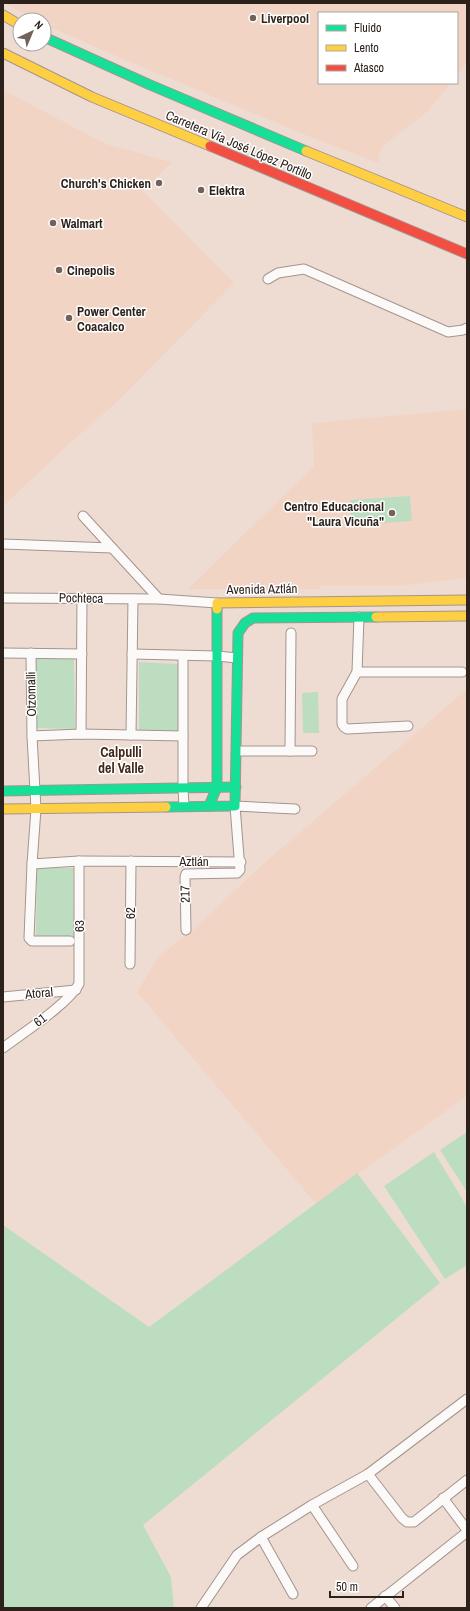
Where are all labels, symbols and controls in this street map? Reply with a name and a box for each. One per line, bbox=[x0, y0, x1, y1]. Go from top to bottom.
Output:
place label: Liverpool bbox=[261, 10, 309, 27]
north arrow bbox=[12, 12, 52, 52]
legend bbox=[318, 12, 458, 84]
marker: Liverpool bbox=[248, 13, 258, 23]
text: N bbox=[32, 18, 46, 32]
text: Fluido bbox=[354, 20, 381, 36]
text: Lento bbox=[354, 40, 379, 56]
text: Atasco bbox=[353, 60, 384, 76]
street label: Carretera Vía José López Portillo bbox=[163, 106, 315, 184]
place label: Church's Chicken bbox=[61, 175, 151, 192]
marker: Church's Chicken bbox=[154, 178, 164, 188]
place label: Elektra bbox=[209, 182, 245, 199]
marker: Elektra bbox=[196, 185, 206, 195]
place label: Walmart bbox=[61, 215, 103, 232]
marker: Walmart bbox=[48, 218, 58, 228]
place label: Cinepolis bbox=[67, 262, 115, 279]
marker: Cinepolis bbox=[54, 265, 64, 275]
place label: Power Center Coacalco bbox=[77, 303, 147, 335]
marker: Power Center Coacalco bbox=[64, 313, 74, 323]
place label: Centro Educacional "Laura Vicuña" bbox=[284, 498, 384, 530]
marker: Centro Educacional "Laura Vicuña" bbox=[387, 508, 397, 518]
street label: Avenida Aztlán bbox=[225, 580, 298, 598]
street label: Pochteca bbox=[59, 589, 103, 607]
street label: Otzomalli bbox=[22, 671, 40, 717]
district label: Calpulli del Valle bbox=[98, 743, 144, 777]
street label: Aztlán bbox=[178, 853, 209, 870]
street label: 217 bbox=[176, 885, 194, 903]
street label: 62 bbox=[122, 907, 139, 919]
street label: 63 bbox=[71, 920, 88, 932]
street label: Atoral bbox=[23, 983, 54, 1003]
street label: 61 bbox=[30, 1010, 50, 1030]
scale bar bbox=[330, 1573, 403, 1599]
text: 50 m bbox=[336, 1579, 358, 1595]

